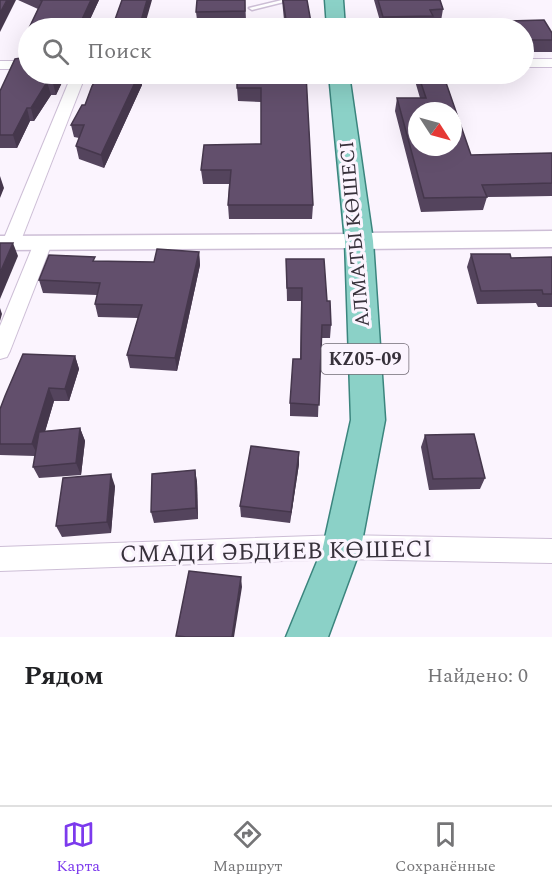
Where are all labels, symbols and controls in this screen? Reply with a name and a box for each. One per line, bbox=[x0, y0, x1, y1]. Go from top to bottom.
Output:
search box bbox=[18, 18, 534, 84]
icon: search bbox=[39, 35, 72, 68]
text: Поиск bbox=[87, 35, 152, 68]
north arrow bbox=[408, 102, 462, 156]
street label: АЛМАТЫ КӨШЕСІ bbox=[332, 140, 378, 328]
road number: KZ05-09 bbox=[322, 344, 409, 374]
street label: СМАДИ ӘБДИЕВ КӨШЕСІ bbox=[119, 531, 433, 573]
text: Рядом bbox=[24, 656, 104, 696]
text: Найдено: 0 bbox=[427, 661, 528, 691]
tab: Карта bbox=[56, 818, 100, 878]
tab: Маршрут bbox=[213, 818, 282, 878]
tab: Сохранённые bbox=[395, 818, 496, 878]

